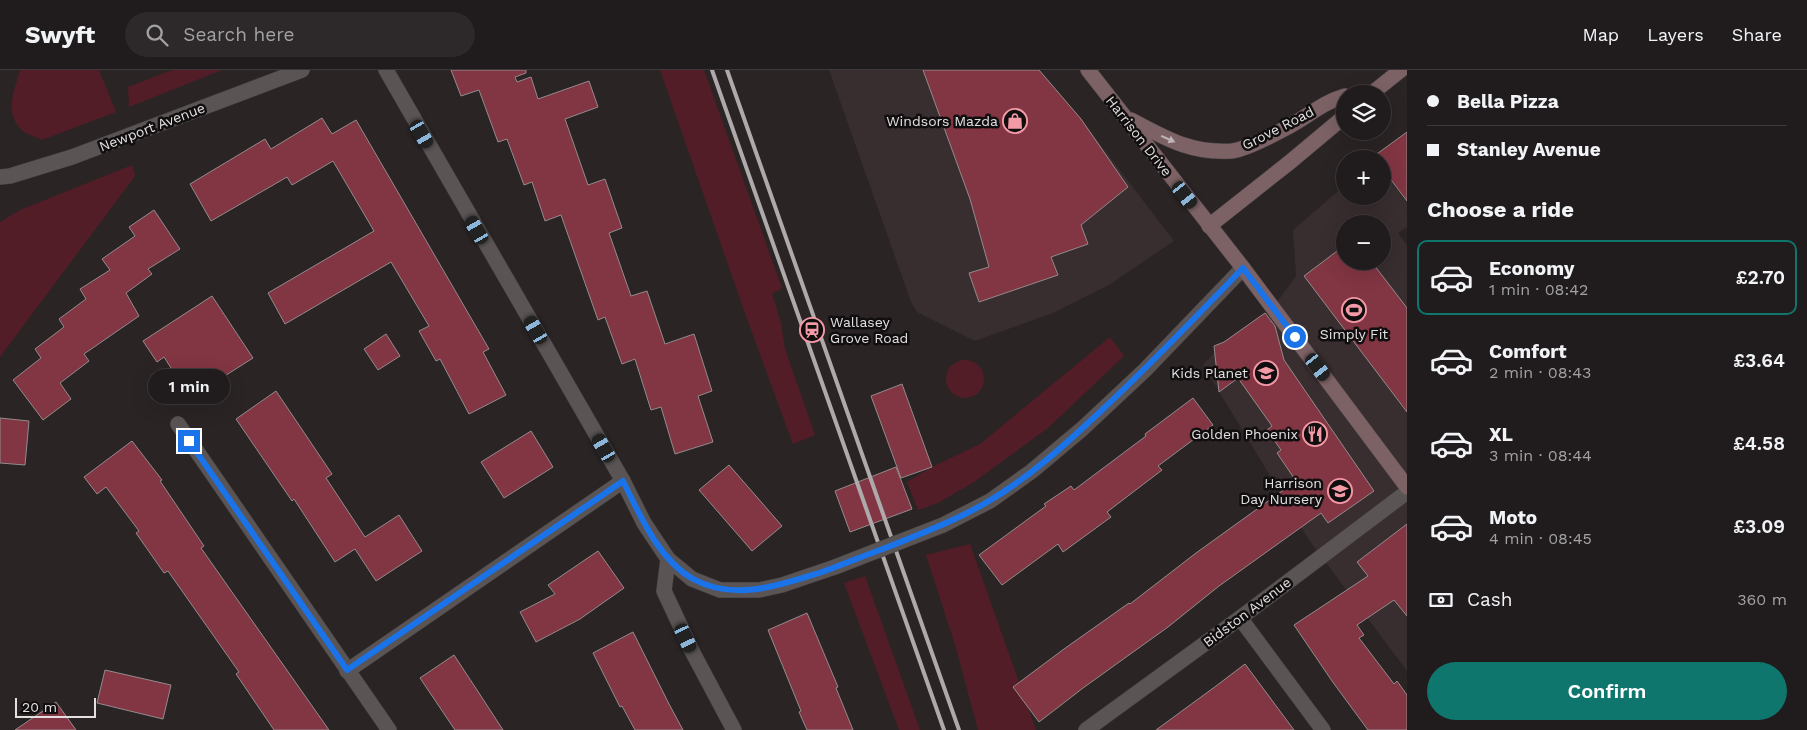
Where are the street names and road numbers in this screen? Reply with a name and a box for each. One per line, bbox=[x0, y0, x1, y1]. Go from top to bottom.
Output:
street label: Harrison Drive bbox=[1103, 93, 1175, 179]
street label: Newport Avenue bbox=[97, 99, 207, 155]
street label: Grove Road bbox=[1239, 103, 1317, 153]
street label: Bidston Avenue bbox=[1200, 574, 1294, 650]

